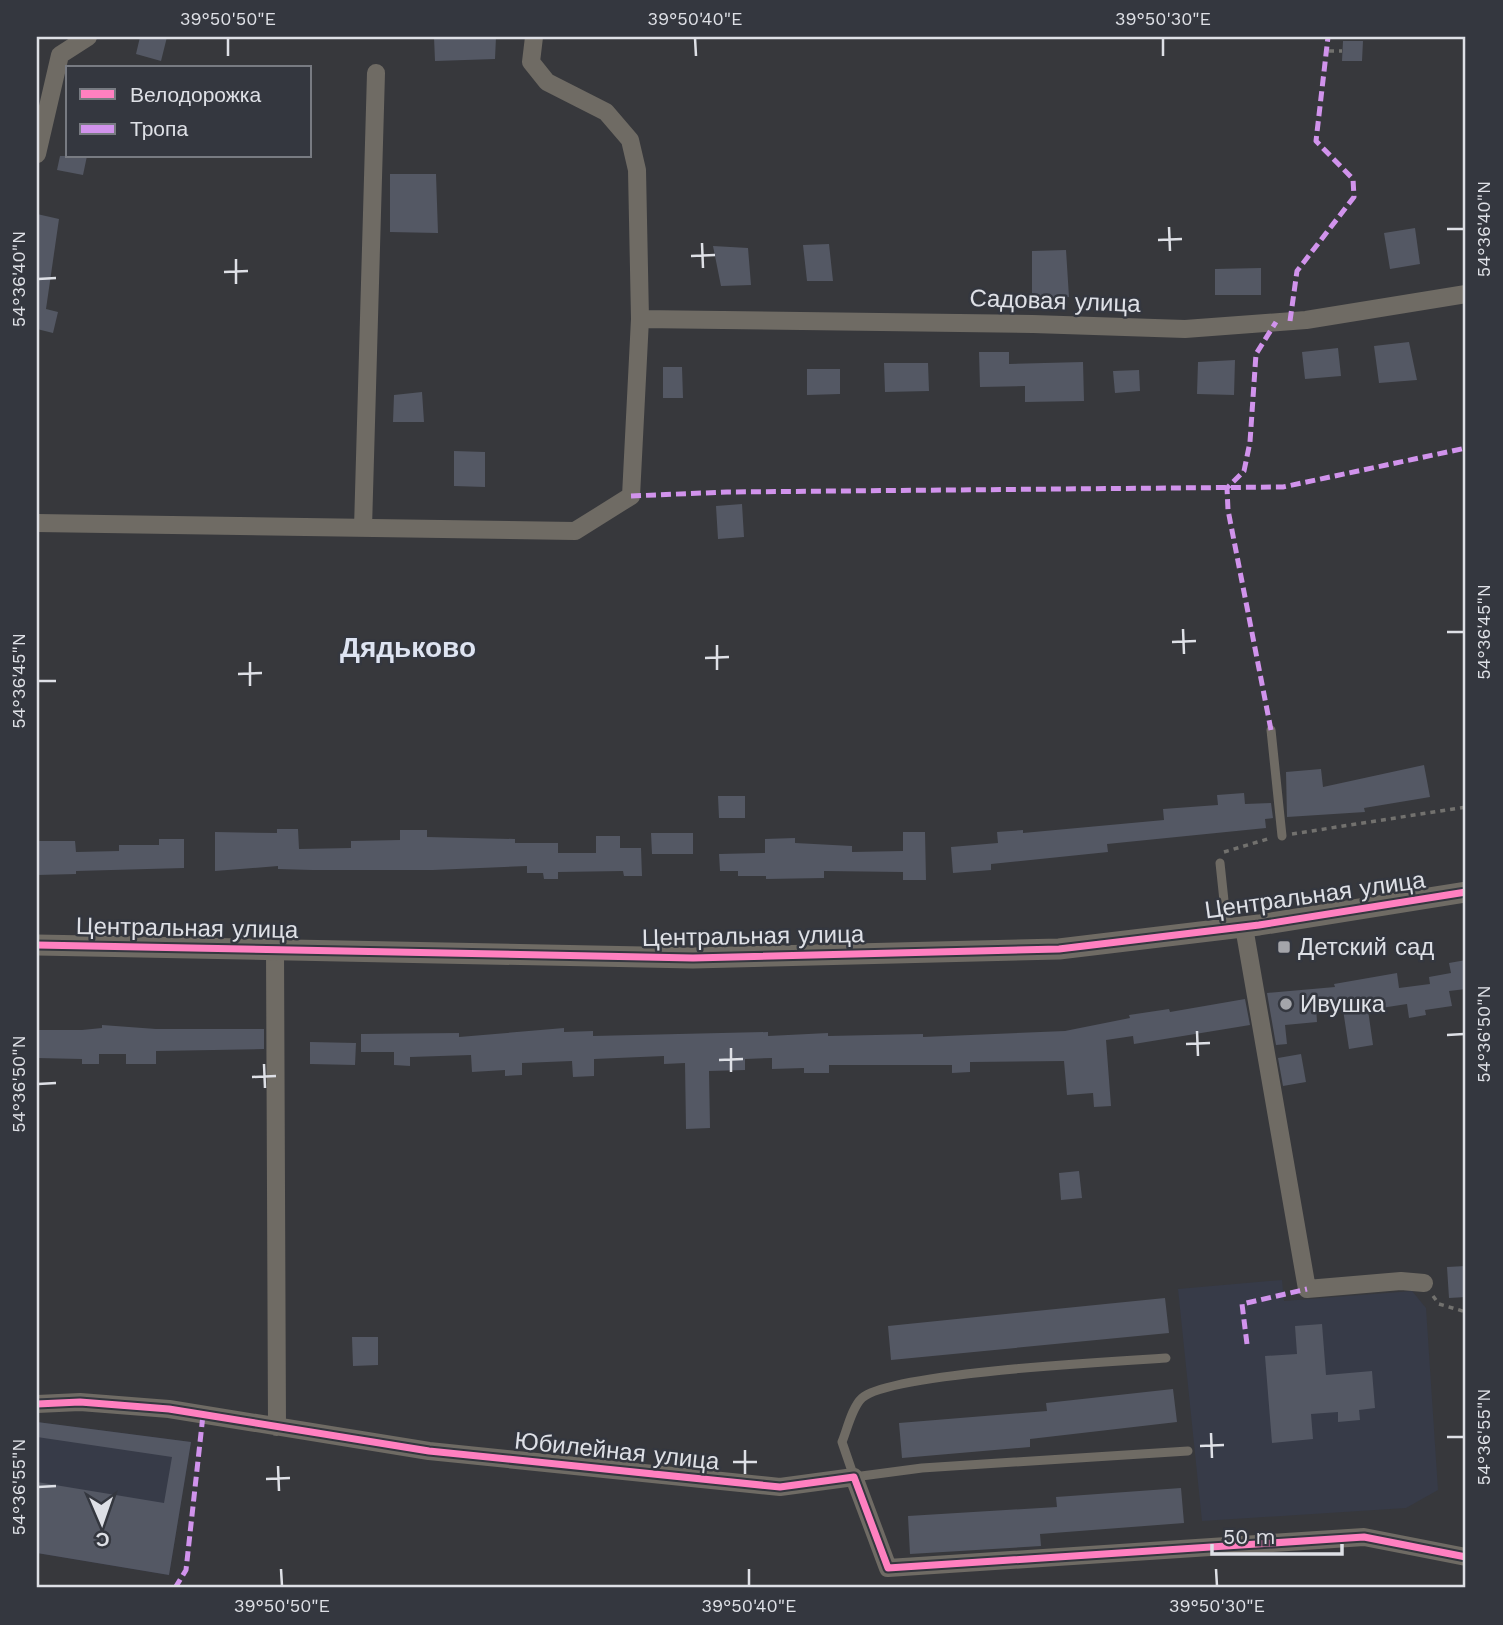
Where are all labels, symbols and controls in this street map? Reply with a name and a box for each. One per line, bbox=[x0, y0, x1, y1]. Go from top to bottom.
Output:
text: 39°50'50"E bbox=[180, 8, 276, 29]
text: 39°50'40"E bbox=[647, 8, 743, 29]
text: 39°50'30"E bbox=[1115, 8, 1211, 29]
legend bbox=[66, 66, 312, 158]
text: Велодорожка bbox=[130, 82, 261, 107]
text: Тропа bbox=[130, 116, 188, 141]
text: 54°36'40"N bbox=[1473, 181, 1494, 277]
text: 54°36'40"N bbox=[8, 231, 29, 327]
street label: Садовая улица bbox=[969, 284, 1142, 318]
text: 54°36'45"N bbox=[1473, 584, 1494, 680]
district label: Дядьково bbox=[340, 631, 476, 664]
text: 54°36'45"N bbox=[8, 633, 29, 729]
street label: Центральная улица bbox=[1203, 866, 1428, 924]
street label: Центральная улица bbox=[76, 912, 299, 944]
street label: Центральная улица bbox=[642, 920, 865, 952]
place label: Детский сад bbox=[1298, 933, 1434, 961]
marker: Детский сад bbox=[1276, 939, 1292, 955]
text: 54°36'50"N bbox=[1473, 985, 1494, 1083]
place label: Ивушка bbox=[1300, 990, 1386, 1018]
marker: Ивушка bbox=[1278, 996, 1294, 1012]
text: 54°36'50"N bbox=[8, 1035, 29, 1133]
text: 54°36'55"N bbox=[1473, 1389, 1494, 1485]
street label: Юбилейная улица bbox=[513, 1426, 722, 1476]
text: 54°36'55"N bbox=[8, 1439, 29, 1535]
north arrow bbox=[66, 1488, 136, 1558]
scale bar bbox=[1212, 1513, 1342, 1557]
text: 50 m bbox=[1223, 1524, 1275, 1549]
text: С bbox=[95, 1528, 110, 1551]
text: 39°50'50"E bbox=[234, 1595, 330, 1616]
text: 39°50'40"E bbox=[701, 1595, 797, 1616]
text: 39°50'30"E bbox=[1169, 1595, 1265, 1616]

